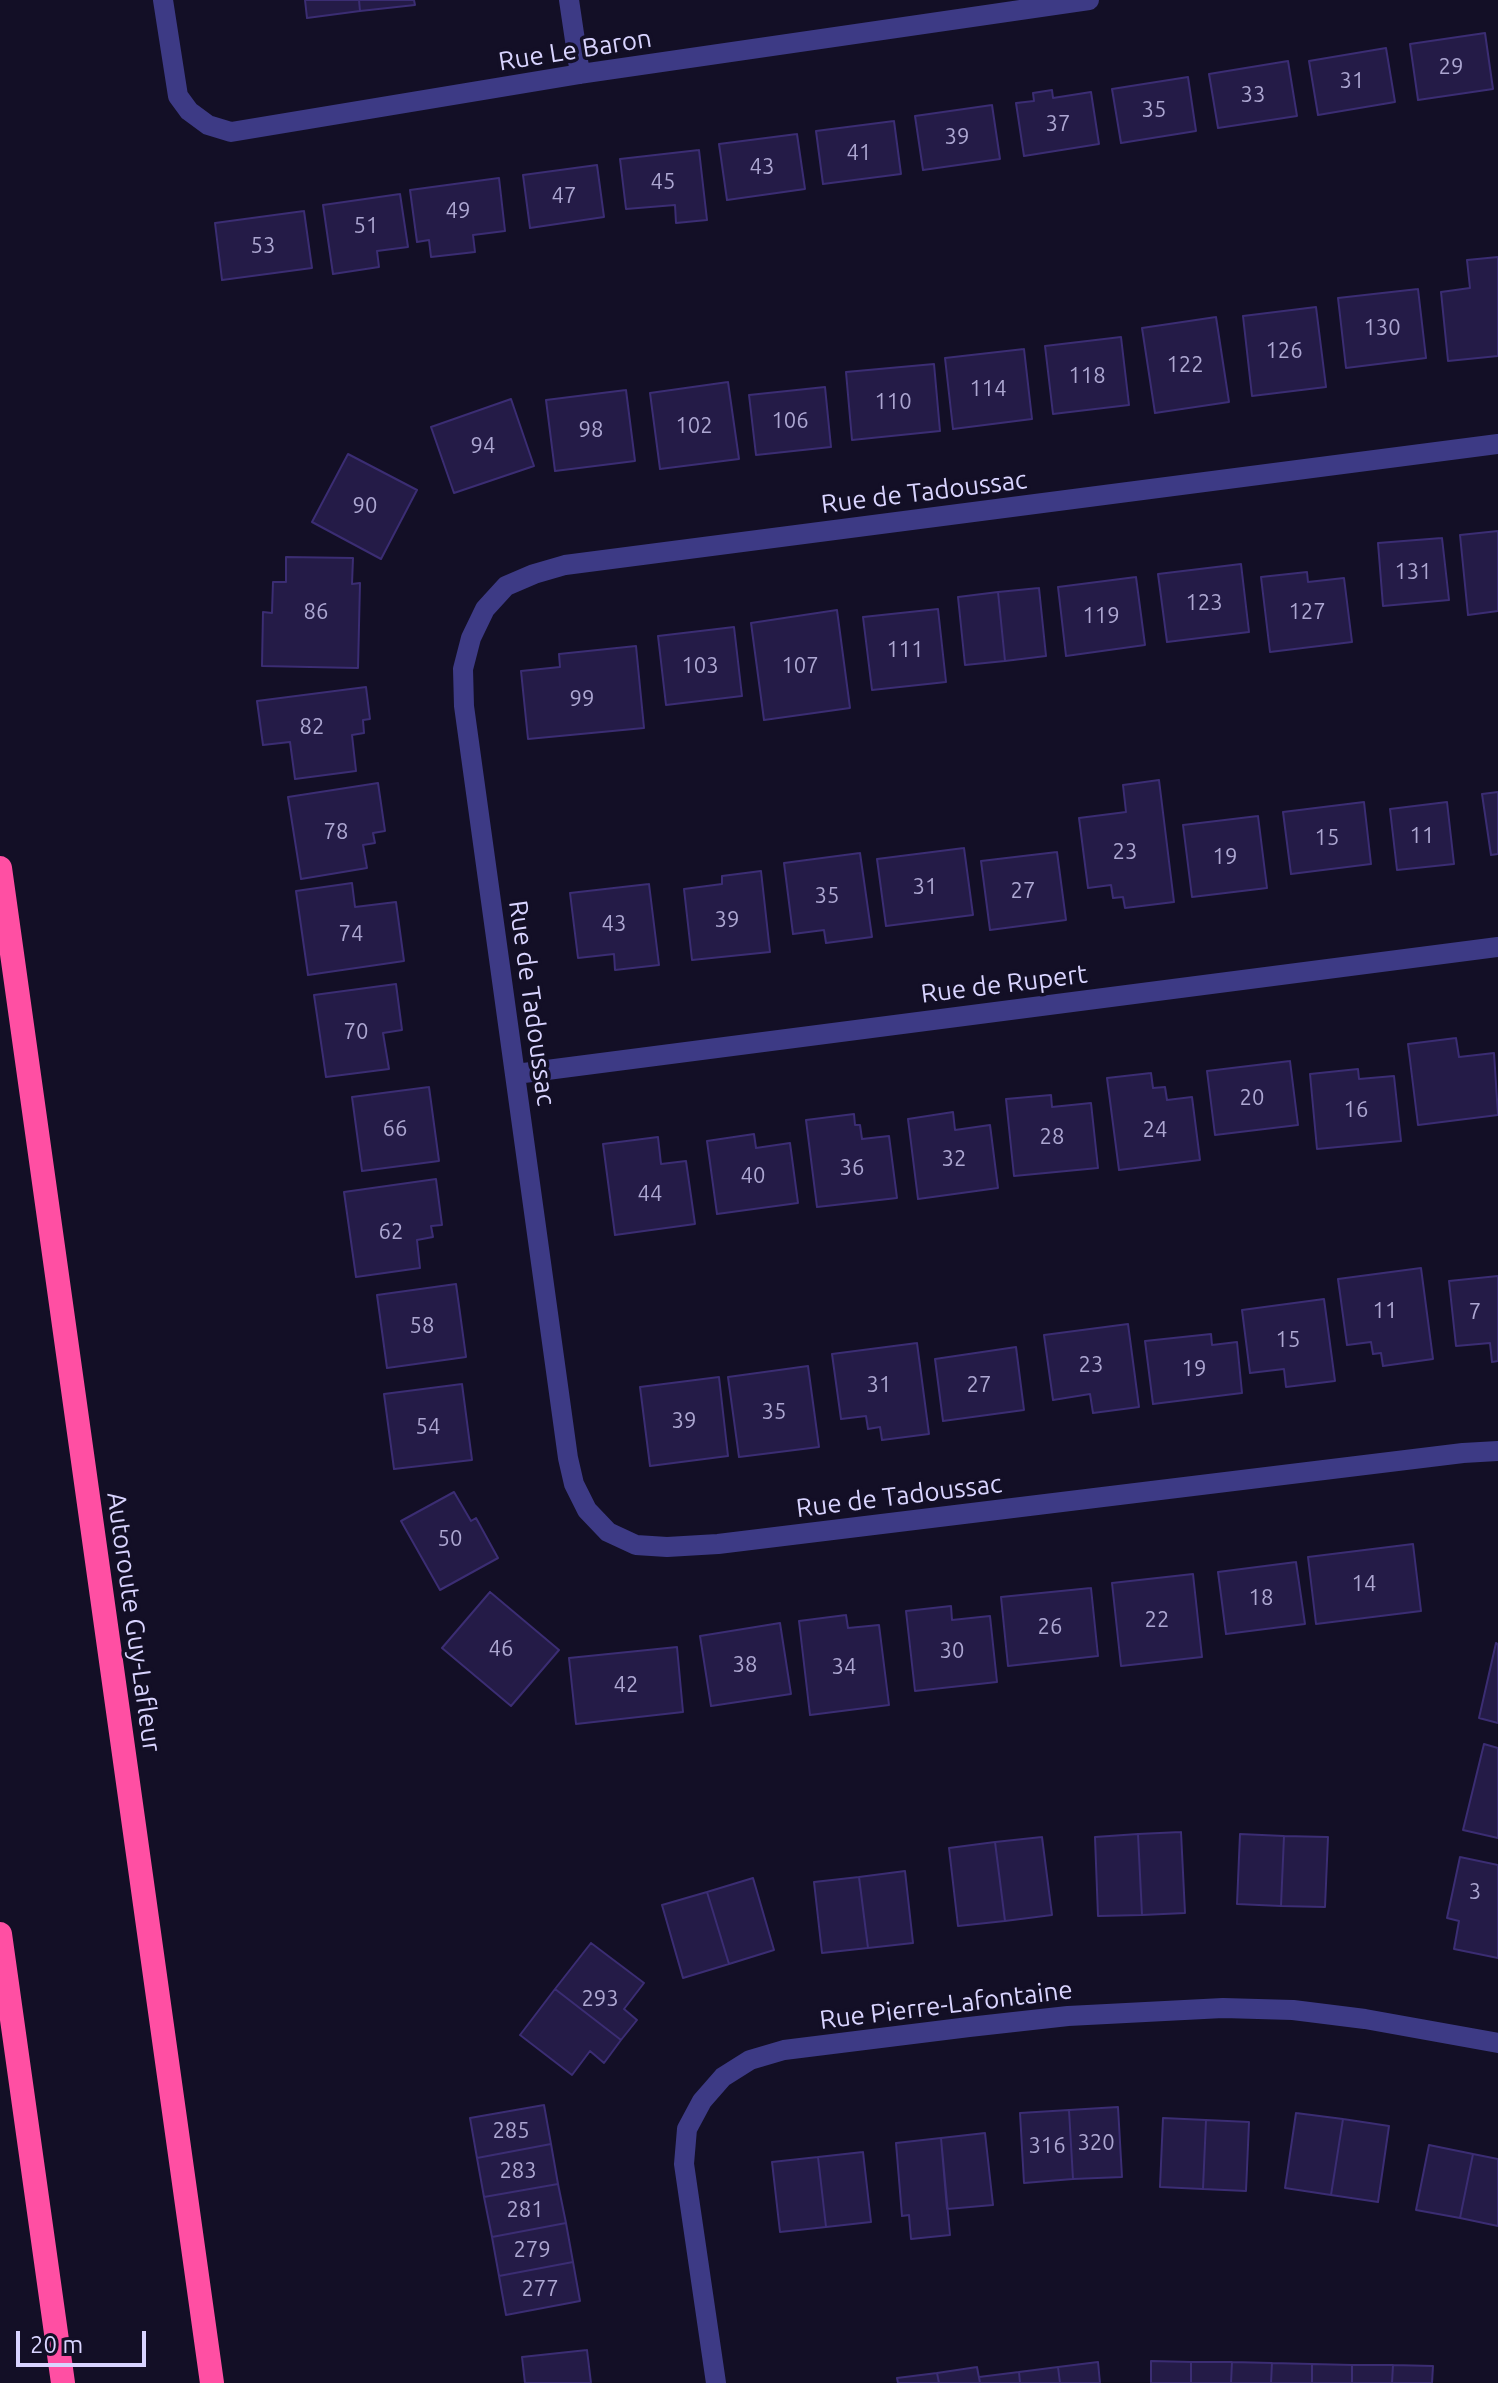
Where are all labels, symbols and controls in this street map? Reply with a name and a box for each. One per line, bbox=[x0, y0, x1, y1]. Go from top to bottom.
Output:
street label: Rue Le Baron bbox=[496, 22, 654, 78]
house number: 29 bbox=[1439, 54, 1463, 80]
house number: 31 bbox=[1340, 68, 1364, 94]
house number: 33 bbox=[1241, 82, 1265, 108]
house number: 35 bbox=[1142, 97, 1166, 123]
house number: 37 bbox=[1046, 111, 1070, 137]
house number: 39 bbox=[945, 124, 969, 150]
house number: 41 bbox=[847, 140, 871, 166]
house number: 43 bbox=[750, 154, 774, 180]
house number: 45 bbox=[651, 169, 675, 195]
house number: 47 bbox=[552, 183, 576, 209]
house number: 49 bbox=[446, 198, 470, 224]
house number: 51 bbox=[354, 213, 378, 239]
house number: 53 bbox=[251, 233, 275, 259]
house number: 130 bbox=[1363, 315, 1401, 341]
house number: 126 bbox=[1265, 338, 1303, 364]
house number: 122 bbox=[1166, 352, 1204, 378]
house number: 118 bbox=[1068, 363, 1106, 389]
house number: 114 bbox=[969, 376, 1007, 402]
house number: 110 bbox=[874, 389, 912, 415]
house number: 106 bbox=[771, 408, 809, 434]
house number: 102 bbox=[675, 413, 713, 439]
house number: 98 bbox=[579, 417, 603, 443]
house number: 94 bbox=[471, 433, 495, 459]
street label: Rue de Tadoussac bbox=[819, 464, 1029, 520]
house number: 90 bbox=[353, 493, 377, 519]
house number: 131 bbox=[1394, 559, 1432, 585]
house number: 123 bbox=[1185, 590, 1223, 616]
house number: 86 bbox=[304, 599, 328, 625]
house number: 127 bbox=[1288, 599, 1326, 625]
house number: 119 bbox=[1082, 603, 1120, 629]
house number: 111 bbox=[886, 637, 924, 663]
house number: 103 bbox=[681, 653, 719, 679]
house number: 107 bbox=[781, 653, 819, 679]
house number: 99 bbox=[570, 686, 594, 712]
house number: 82 bbox=[300, 714, 324, 740]
house number: 78 bbox=[324, 819, 348, 845]
house number: 11 bbox=[1410, 823, 1434, 849]
house number: 15 bbox=[1315, 825, 1339, 851]
house number: 23 bbox=[1113, 839, 1137, 865]
house number: 19 bbox=[1213, 844, 1237, 870]
house number: 31 bbox=[913, 874, 937, 900]
house number: 27 bbox=[1011, 878, 1035, 904]
house number: 35 bbox=[815, 883, 839, 909]
street label: Rue de Tadoussac bbox=[502, 898, 562, 1108]
house number: 39 bbox=[715, 907, 739, 933]
house number: 43 bbox=[602, 911, 626, 937]
house number: 74 bbox=[339, 921, 363, 947]
street label: Rue de Rupert bbox=[919, 958, 1089, 1010]
house number: 70 bbox=[344, 1019, 368, 1045]
house number: 20 bbox=[1240, 1085, 1264, 1111]
house number: 16 bbox=[1344, 1097, 1368, 1123]
house number: 66 bbox=[383, 1116, 407, 1142]
house number: 24 bbox=[1143, 1117, 1167, 1143]
house number: 28 bbox=[1040, 1124, 1064, 1150]
house number: 32 bbox=[942, 1146, 966, 1172]
house number: 36 bbox=[840, 1155, 864, 1181]
house number: 40 bbox=[741, 1163, 765, 1189]
house number: 44 bbox=[638, 1181, 662, 1207]
house number: 62 bbox=[379, 1219, 403, 1245]
house number: 11 bbox=[1373, 1298, 1397, 1324]
house number: 7 bbox=[1469, 1299, 1481, 1325]
house number: 58 bbox=[410, 1313, 434, 1339]
house number: 15 bbox=[1276, 1327, 1300, 1353]
house number: 23 bbox=[1079, 1352, 1103, 1378]
house number: 19 bbox=[1182, 1356, 1206, 1382]
house number: 31 bbox=[867, 1372, 891, 1398]
house number: 27 bbox=[967, 1372, 991, 1398]
house number: 35 bbox=[762, 1399, 786, 1425]
house number: 39 bbox=[672, 1408, 696, 1434]
house number: 54 bbox=[416, 1414, 440, 1440]
street label: Rue de Tadoussac bbox=[794, 1468, 1004, 1524]
street label: Autoroute Guy-Lafleur bbox=[100, 1490, 168, 1754]
house number: 50 bbox=[438, 1526, 462, 1552]
house number: 14 bbox=[1352, 1571, 1376, 1597]
house number: 18 bbox=[1249, 1585, 1273, 1611]
house number: 22 bbox=[1145, 1607, 1169, 1633]
house number: 26 bbox=[1038, 1614, 1062, 1640]
house number: 46 bbox=[489, 1636, 513, 1662]
house number: 30 bbox=[940, 1638, 964, 1664]
house number: 38 bbox=[733, 1652, 757, 1678]
house number: 34 bbox=[832, 1654, 856, 1680]
house number: 42 bbox=[614, 1672, 638, 1698]
house number: 3 bbox=[1469, 1879, 1481, 1905]
street label: Rue Pierre-Lafontaine bbox=[818, 1974, 1074, 2036]
house number: 293 bbox=[581, 1986, 619, 2012]
house number: 285 bbox=[492, 2118, 530, 2144]
house number: 320 bbox=[1077, 2130, 1115, 2156]
house number: 316 bbox=[1028, 2133, 1066, 2159]
house number: 283 bbox=[499, 2158, 537, 2184]
house number: 281 bbox=[506, 2197, 544, 2223]
house number: 279 bbox=[513, 2237, 551, 2263]
house number: 277 bbox=[521, 2276, 559, 2302]
scale bar bbox=[20, 2315, 150, 2365]
text: 20 m bbox=[30, 2331, 83, 2358]

